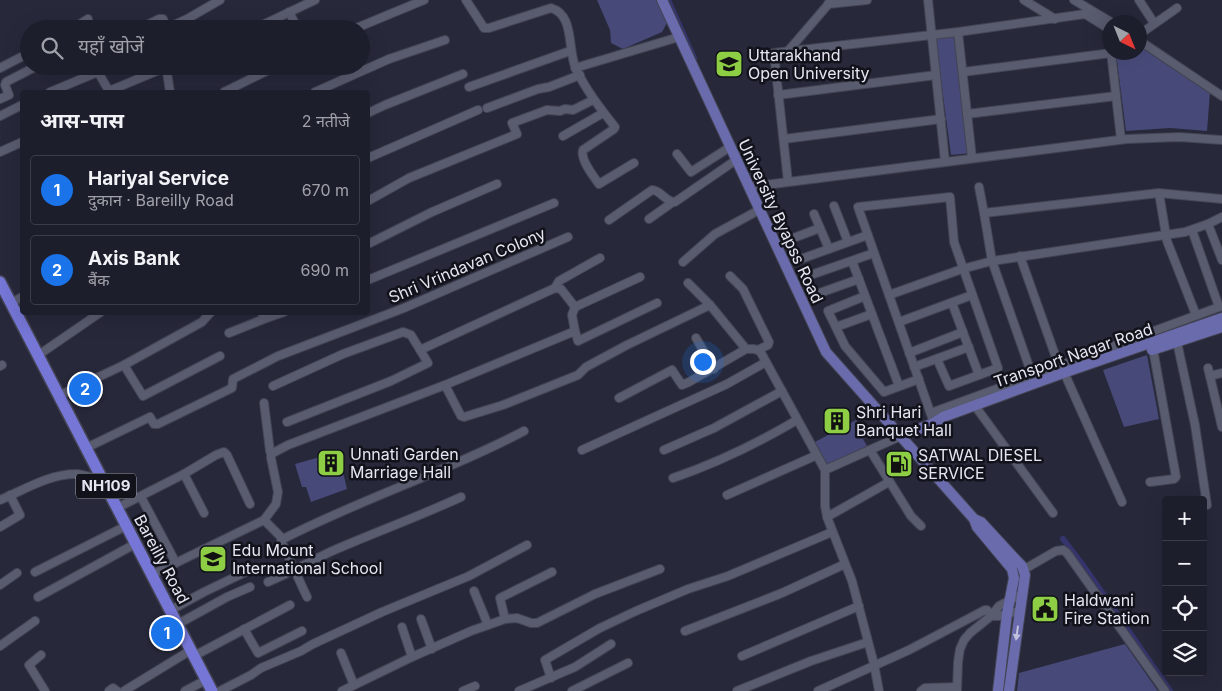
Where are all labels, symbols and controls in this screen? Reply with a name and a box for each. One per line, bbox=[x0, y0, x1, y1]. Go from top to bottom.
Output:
north arrow bbox=[1102, 15, 1147, 60]
search box bbox=[20, 20, 370, 75]
icon: search bbox=[38, 34, 66, 62]
text: यहाँ खोजें bbox=[78, 35, 144, 58]
place label: Uttarakhand Open University bbox=[748, 45, 869, 83]
school or university icon: Uttarakhand Open University bbox=[714, 49, 744, 79]
text: आस-पास bbox=[40, 108, 124, 133]
text: 2 नतीजे bbox=[302, 111, 350, 131]
street label: University Byapss Road bbox=[734, 136, 828, 306]
text: Hariyal Service bbox=[88, 167, 229, 190]
text: 1 bbox=[54, 180, 60, 200]
text: 670 m bbox=[302, 180, 349, 200]
text: दुकान · Bareilly Road bbox=[88, 190, 234, 210]
street label: Shri Vrindavan Colony bbox=[386, 223, 548, 307]
text: Axis Bank bbox=[88, 247, 180, 270]
text: 2 bbox=[52, 260, 62, 280]
text: 690 m bbox=[301, 260, 349, 280]
text: बैंक bbox=[88, 270, 109, 290]
street label: Transport Nagar Road bbox=[991, 318, 1155, 392]
your location bbox=[690, 349, 716, 375]
pin: 2 bbox=[69, 370, 101, 408]
place label: Shri Hari Banquet Hall bbox=[856, 402, 952, 440]
building icon: Shri Hari Banquet Hall bbox=[822, 406, 852, 436]
place label: Unnati Garden Marriage Hall bbox=[350, 444, 459, 482]
place label: SATWAL DIESEL SERVICE bbox=[918, 445, 1042, 483]
building icon: Unnati Garden Marriage Hall bbox=[316, 448, 346, 478]
fuel station icon: SATWAL DIESEL SERVICE bbox=[884, 449, 914, 479]
road number: NH109 bbox=[76, 474, 136, 498]
map controls bbox=[1162, 496, 1207, 676]
button: + bbox=[1162, 496, 1207, 541]
street label: Bareilly Road bbox=[130, 511, 194, 607]
place label: Edu Mount International School bbox=[232, 540, 382, 578]
button: − bbox=[1162, 541, 1207, 586]
school or university icon: Edu Mount International School bbox=[198, 544, 228, 574]
button: locate bbox=[1162, 586, 1207, 631]
place label: Haldwani Fire Station bbox=[1064, 590, 1150, 628]
public building icon: Haldwani Fire Station bbox=[1030, 594, 1060, 624]
pin: 1 bbox=[151, 614, 183, 652]
one-way arrow bbox=[1013, 626, 1021, 642]
button: layers bbox=[1162, 631, 1207, 676]

